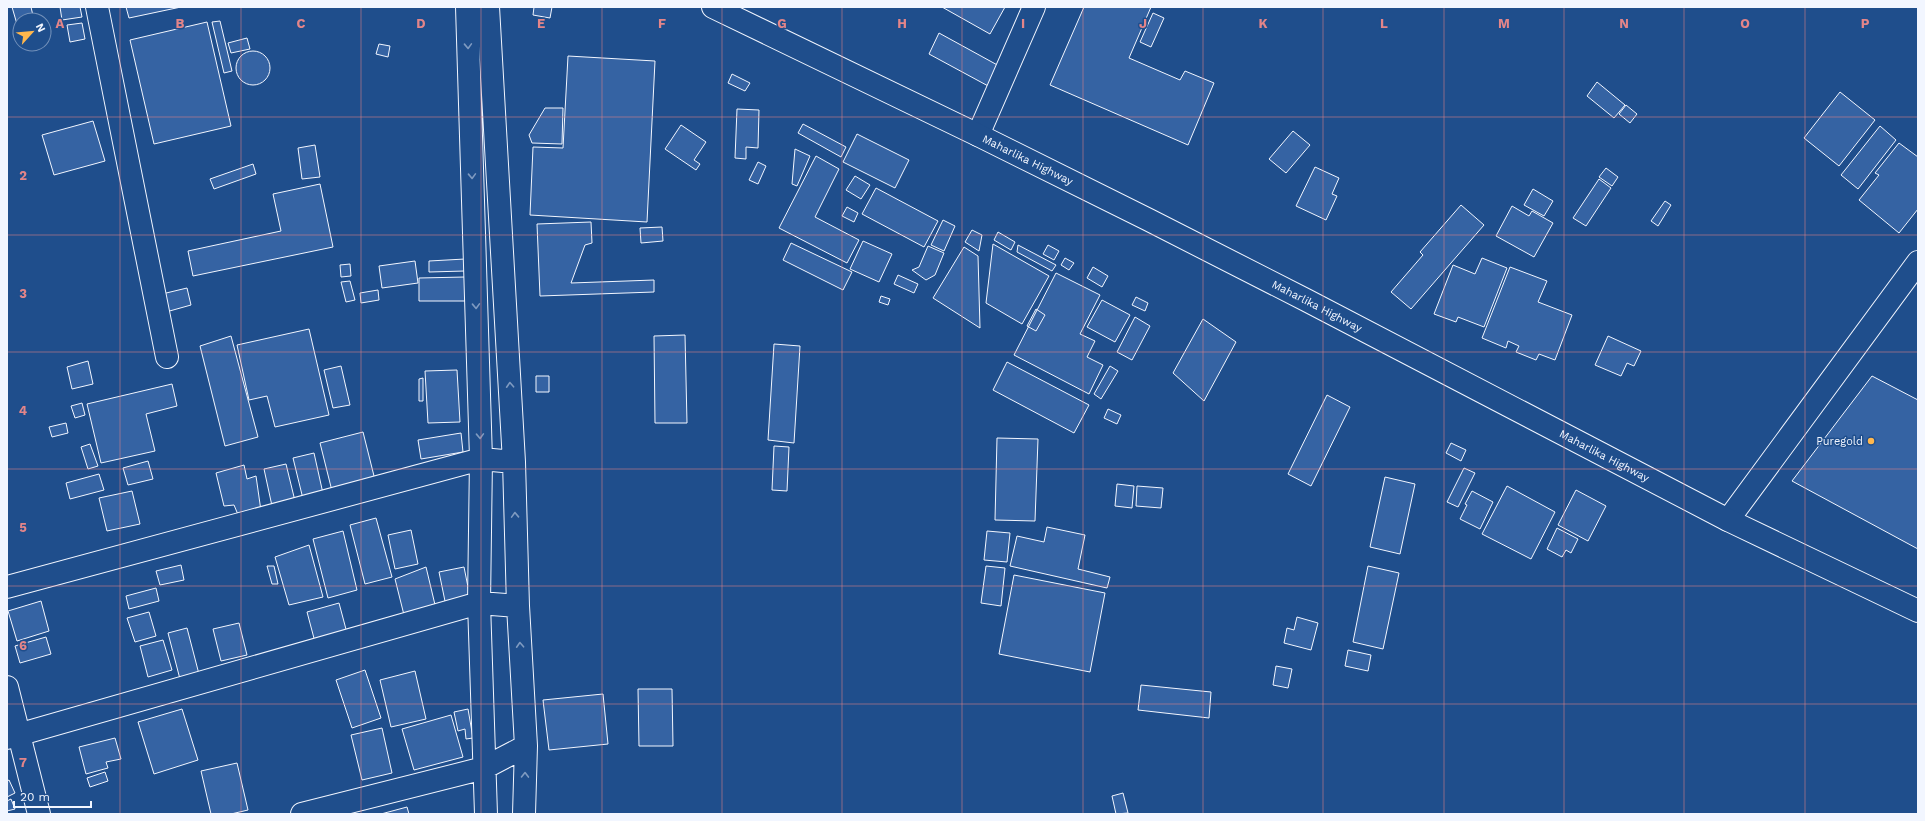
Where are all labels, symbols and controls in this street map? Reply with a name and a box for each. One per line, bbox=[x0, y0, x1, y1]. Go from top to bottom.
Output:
north arrow bbox=[12, 12, 52, 52]
text: A bbox=[56, 16, 65, 31]
text: B bbox=[176, 16, 185, 31]
text: C bbox=[297, 16, 306, 31]
text: D bbox=[416, 16, 426, 31]
text: E bbox=[537, 16, 545, 31]
text: F bbox=[658, 16, 666, 31]
text: G bbox=[777, 16, 787, 31]
text: H bbox=[897, 16, 907, 31]
text: I bbox=[1021, 16, 1025, 31]
text: J bbox=[1139, 16, 1147, 31]
text: K bbox=[1258, 16, 1268, 31]
text: L bbox=[1380, 16, 1388, 31]
text: M bbox=[1498, 16, 1510, 31]
text: N bbox=[1619, 16, 1629, 31]
text: O bbox=[1740, 16, 1750, 31]
text: P bbox=[1861, 16, 1870, 31]
text: N bbox=[33, 21, 48, 34]
one-way arrow bbox=[464, 43, 472, 49]
street label: Maharlika Highway bbox=[980, 132, 1075, 188]
text: 2 bbox=[19, 168, 27, 183]
one-way arrow bbox=[468, 173, 476, 179]
street label: Maharlika Highway bbox=[1270, 278, 1364, 335]
text: 3 bbox=[19, 286, 27, 301]
one-way arrow bbox=[472, 303, 480, 309]
one-way arrow bbox=[505, 382, 514, 388]
text: 4 bbox=[19, 403, 28, 418]
street label: Maharlika Highway bbox=[1557, 427, 1652, 485]
one-way arrow bbox=[476, 433, 484, 439]
place label: Puregold bbox=[1816, 435, 1863, 448]
marker: Puregold bbox=[1866, 436, 1876, 446]
one-way arrow bbox=[511, 512, 520, 518]
text: 5 bbox=[19, 520, 27, 535]
text: 6 bbox=[19, 638, 27, 653]
one-way arrow bbox=[516, 642, 525, 648]
text: 7 bbox=[19, 755, 27, 770]
one-way arrow bbox=[521, 772, 530, 778]
scale bar bbox=[14, 783, 91, 809]
text: 20 m bbox=[20, 790, 50, 804]

